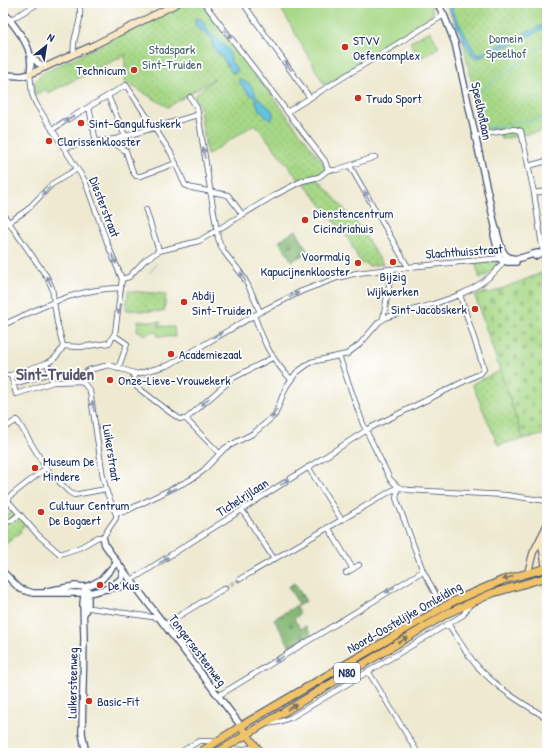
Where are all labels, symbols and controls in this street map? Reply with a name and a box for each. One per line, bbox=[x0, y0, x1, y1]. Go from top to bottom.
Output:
north arrow bbox=[26, 26, 66, 66]
one-way arrow bbox=[224, 29, 232, 40]
park label: Domein Speelhof bbox=[486, 29, 527, 62]
text: N bbox=[45, 30, 57, 45]
place label: STVV Oefencomplex bbox=[353, 31, 420, 64]
park label: Stadspark Sint-Truiden bbox=[142, 40, 202, 73]
marker: STVV Oefencomplex bbox=[340, 42, 350, 52]
place label: Technicum bbox=[76, 61, 126, 79]
one-way arrow bbox=[284, 61, 292, 71]
marker: Technicum bbox=[129, 65, 139, 75]
street label: Speelhoflaan bbox=[467, 80, 497, 142]
place label: Trudo Sport bbox=[366, 89, 422, 107]
marker: Trudo Sport bbox=[353, 93, 363, 103]
place label: Sint-Gangulfuskerk bbox=[89, 114, 182, 132]
one-way arrow bbox=[63, 115, 74, 123]
marker: Sint-Gangulfuskerk bbox=[76, 118, 86, 128]
place label: Clarissenklooster bbox=[57, 132, 141, 150]
marker: Clarissenklooster bbox=[44, 136, 54, 146]
one-way arrow bbox=[201, 147, 207, 160]
street label: Diesterstraat bbox=[85, 174, 125, 240]
one-way arrow bbox=[41, 186, 50, 196]
one-way arrow bbox=[364, 190, 371, 202]
place label: Dienstencentrum Cicindriahuis bbox=[313, 204, 393, 237]
marker: Dienstencentrum Cicindriahuis bbox=[300, 215, 310, 225]
street label: Slachthuisstraat bbox=[425, 239, 504, 263]
place label: Voormalig Kapucijnenklooster bbox=[260, 247, 350, 280]
one-way arrow bbox=[111, 254, 117, 265]
marker: Bijzig Wijkwerken bbox=[388, 257, 398, 267]
marker: Voormalig Kapucijnenklooster bbox=[353, 258, 363, 268]
place label: Bijzig Wijkwerken bbox=[367, 267, 419, 300]
one-way arrow bbox=[240, 271, 247, 283]
one-way arrow bbox=[46, 275, 52, 287]
place label: Abdij Sint-Truiden bbox=[192, 286, 252, 319]
one-way arrow bbox=[289, 292, 300, 298]
marker: Abdij Sint-Truiden bbox=[179, 297, 189, 307]
place label: Sint-Jacobskerk bbox=[391, 300, 468, 318]
one-way arrow bbox=[116, 303, 122, 315]
marker: Sint-Jacobskerk bbox=[470, 304, 480, 314]
one-way arrow bbox=[212, 332, 224, 339]
place label: Academiezaal bbox=[179, 345, 242, 363]
marker: Academiezaal bbox=[166, 349, 176, 359]
district label: Sint-Truiden bbox=[16, 362, 94, 385]
place label: Onze-Lieve-Vrouwekerk bbox=[118, 371, 231, 389]
marker: Onze-Lieve-Vrouwekerk bbox=[105, 375, 115, 385]
one-way arrow bbox=[200, 397, 209, 406]
one-way arrow bbox=[89, 400, 95, 412]
one-way arrow bbox=[271, 408, 278, 420]
street label: Luikerstraat bbox=[99, 423, 125, 483]
place label: Museum De Mindere bbox=[43, 452, 95, 485]
marker: Museum De Mindere bbox=[30, 463, 40, 473]
street label: Tichelrijlaan bbox=[213, 473, 272, 521]
one-way arrow bbox=[279, 478, 290, 486]
one-way arrow bbox=[166, 487, 177, 493]
place label: Cultuur Centrum De Bogaert bbox=[49, 496, 130, 529]
marker: Cultuur Centrum De Bogaert bbox=[36, 507, 46, 517]
one-way arrow bbox=[158, 557, 169, 564]
one-way arrow bbox=[502, 575, 514, 581]
place label: De Kus bbox=[108, 576, 139, 594]
street label: Noord-Oostelijke Omleiding bbox=[343, 577, 465, 657]
marker: De Kus bbox=[95, 580, 105, 590]
one-way arrow bbox=[384, 587, 395, 594]
street label: Tongersesteenweg bbox=[165, 610, 231, 690]
one-way arrow bbox=[397, 636, 409, 643]
street label: Luikersteenweg bbox=[62, 647, 82, 719]
one-way arrow bbox=[274, 655, 284, 663]
road number: N80 bbox=[334, 663, 360, 683]
place label: Basic-Fit bbox=[97, 692, 140, 710]
marker: Basic-Fit bbox=[84, 696, 94, 706]
one-way arrow bbox=[286, 703, 298, 710]

